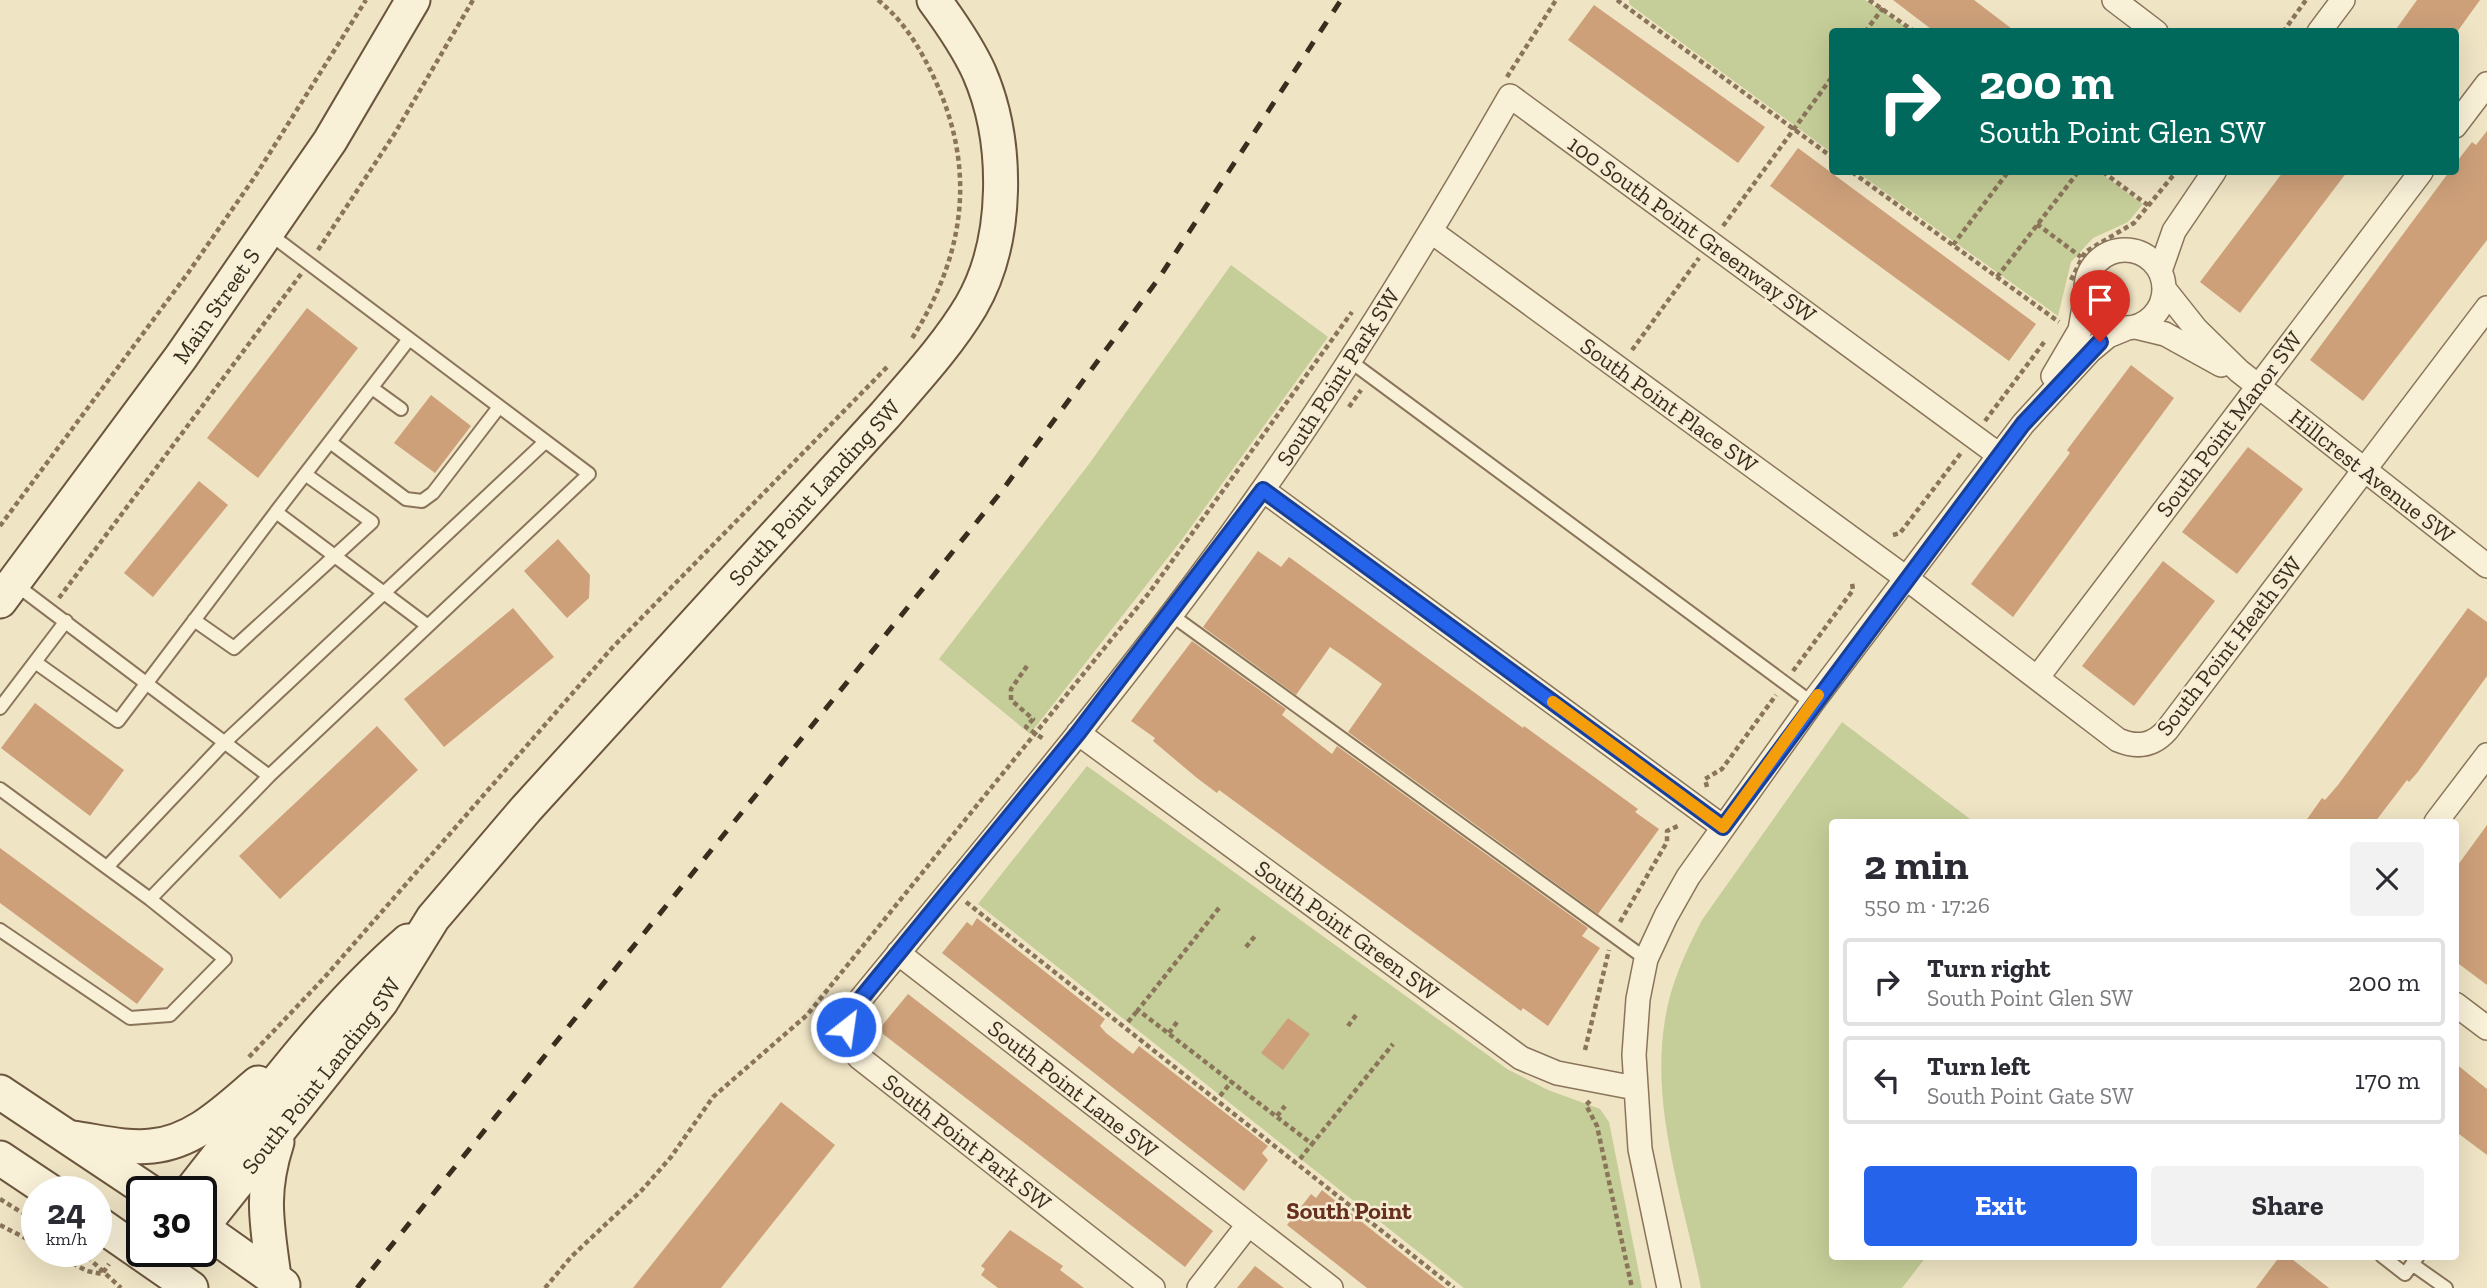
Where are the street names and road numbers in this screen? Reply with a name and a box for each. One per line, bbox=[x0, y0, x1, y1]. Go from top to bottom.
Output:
street label: 100 South Point Greenway SW bbox=[1562, 130, 1822, 329]
street label: Main Street S bbox=[167, 243, 266, 369]
street label: South Point Park SW bbox=[1270, 283, 1406, 471]
street label: South Point Manor SW bbox=[2150, 325, 2308, 522]
street label: South Point Place SW bbox=[1575, 331, 1763, 479]
street label: South Point Landing SW bbox=[722, 393, 906, 591]
street label: Hillcrest Avenue SW bbox=[2284, 403, 2461, 550]
street label: South Point Heath SW bbox=[2150, 550, 2308, 741]
street label: South Point Green SW bbox=[1250, 854, 1445, 1006]
street label: South Point Landing SW bbox=[236, 972, 407, 1180]
street label: South Point Lane SW bbox=[983, 1014, 1164, 1164]
street label: South Point Park SW bbox=[877, 1068, 1057, 1217]

